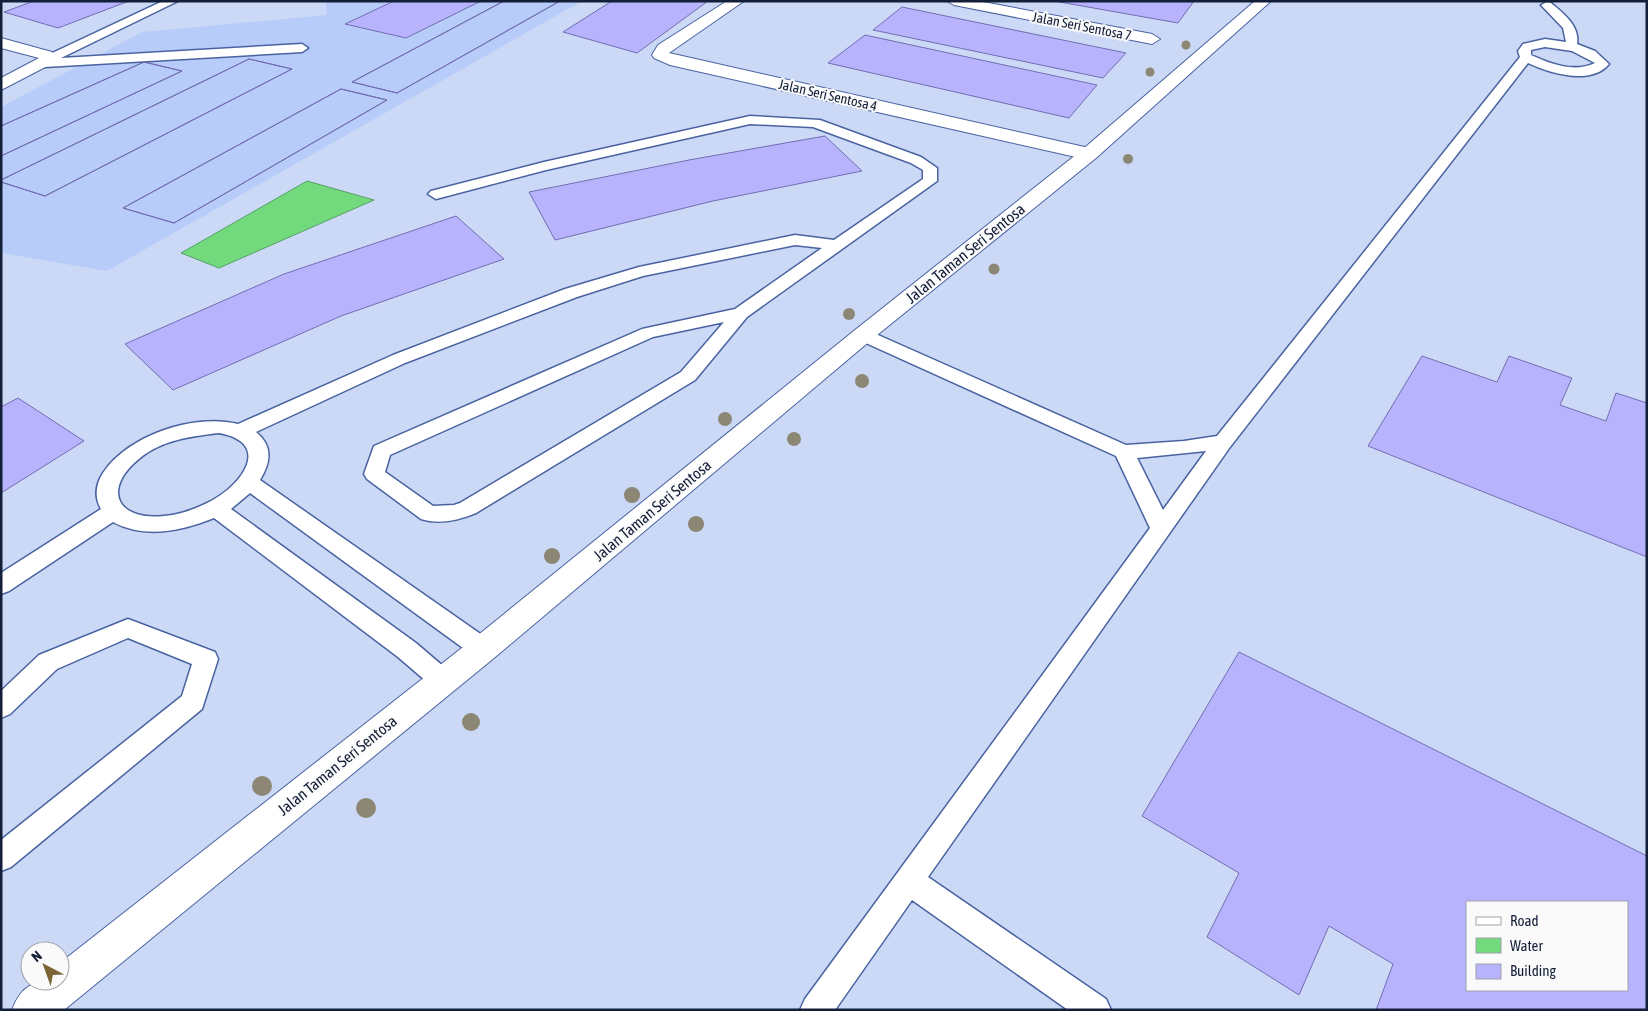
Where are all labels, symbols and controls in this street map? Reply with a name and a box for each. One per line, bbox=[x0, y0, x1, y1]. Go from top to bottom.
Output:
street label: Jalan Seri Sentosa 7 bbox=[1031, 9, 1133, 43]
street label: Jalan Seri Sentosa 4 bbox=[777, 76, 879, 114]
street label: Jalan Taman Seri Sentosa bbox=[902, 199, 1028, 307]
street label: Jalan Taman Seri Sentosa bbox=[590, 456, 714, 564]
street label: Jalan Taman Seri Sentosa bbox=[274, 711, 400, 819]
legend bbox=[1466, 901, 1628, 991]
text: Road bbox=[1510, 912, 1539, 929]
text: Water bbox=[1510, 937, 1543, 954]
north arrow bbox=[20, 941, 70, 991]
text: N bbox=[28, 947, 45, 965]
text: Building bbox=[1510, 962, 1556, 979]

